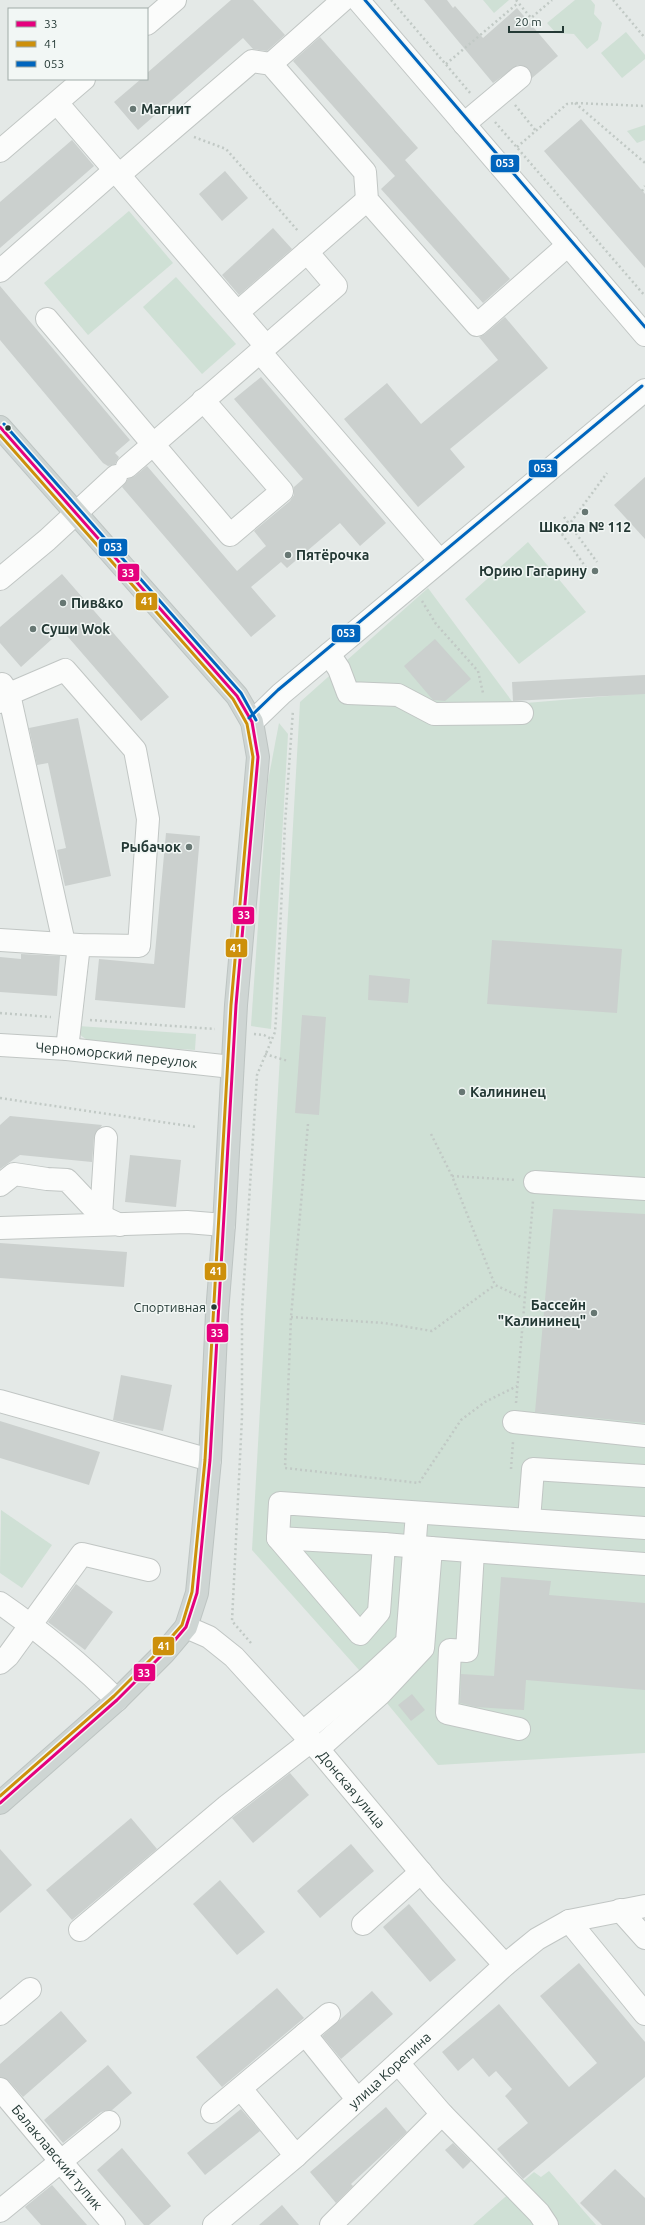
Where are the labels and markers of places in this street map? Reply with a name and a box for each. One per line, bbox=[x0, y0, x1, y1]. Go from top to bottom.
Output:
place label: Магнит bbox=[141, 101, 191, 117]
marker: Магнит bbox=[128, 104, 138, 114]
unlabelled marker bbox=[3, 423, 13, 433]
marker: Школа № 112 bbox=[580, 507, 590, 517]
place label: Школа № 112 bbox=[539, 519, 631, 535]
place label: Пятёрочка bbox=[296, 547, 369, 563]
marker: Пятёрочка bbox=[283, 550, 293, 560]
place label: Юрию Гагарину bbox=[479, 563, 588, 579]
marker: Юрию Гагарину bbox=[590, 566, 600, 576]
place label: Пив&ко bbox=[71, 595, 124, 611]
marker: Пив&ко bbox=[58, 598, 68, 608]
place label: Суши Wok bbox=[41, 621, 110, 637]
marker: Суши Wok bbox=[28, 624, 38, 634]
place label: Рыбачок bbox=[121, 839, 181, 855]
marker: Рыбачок bbox=[184, 842, 194, 852]
place label: Калининец bbox=[470, 1084, 546, 1100]
marker: Калининец bbox=[457, 1087, 467, 1097]
place label: Бассейн "Калининец" bbox=[498, 1297, 586, 1329]
place label: Спортивная bbox=[133, 1300, 206, 1314]
marker: Спортивная bbox=[209, 1302, 219, 1312]
marker: Бассейн "Калининец" bbox=[589, 1308, 599, 1318]

